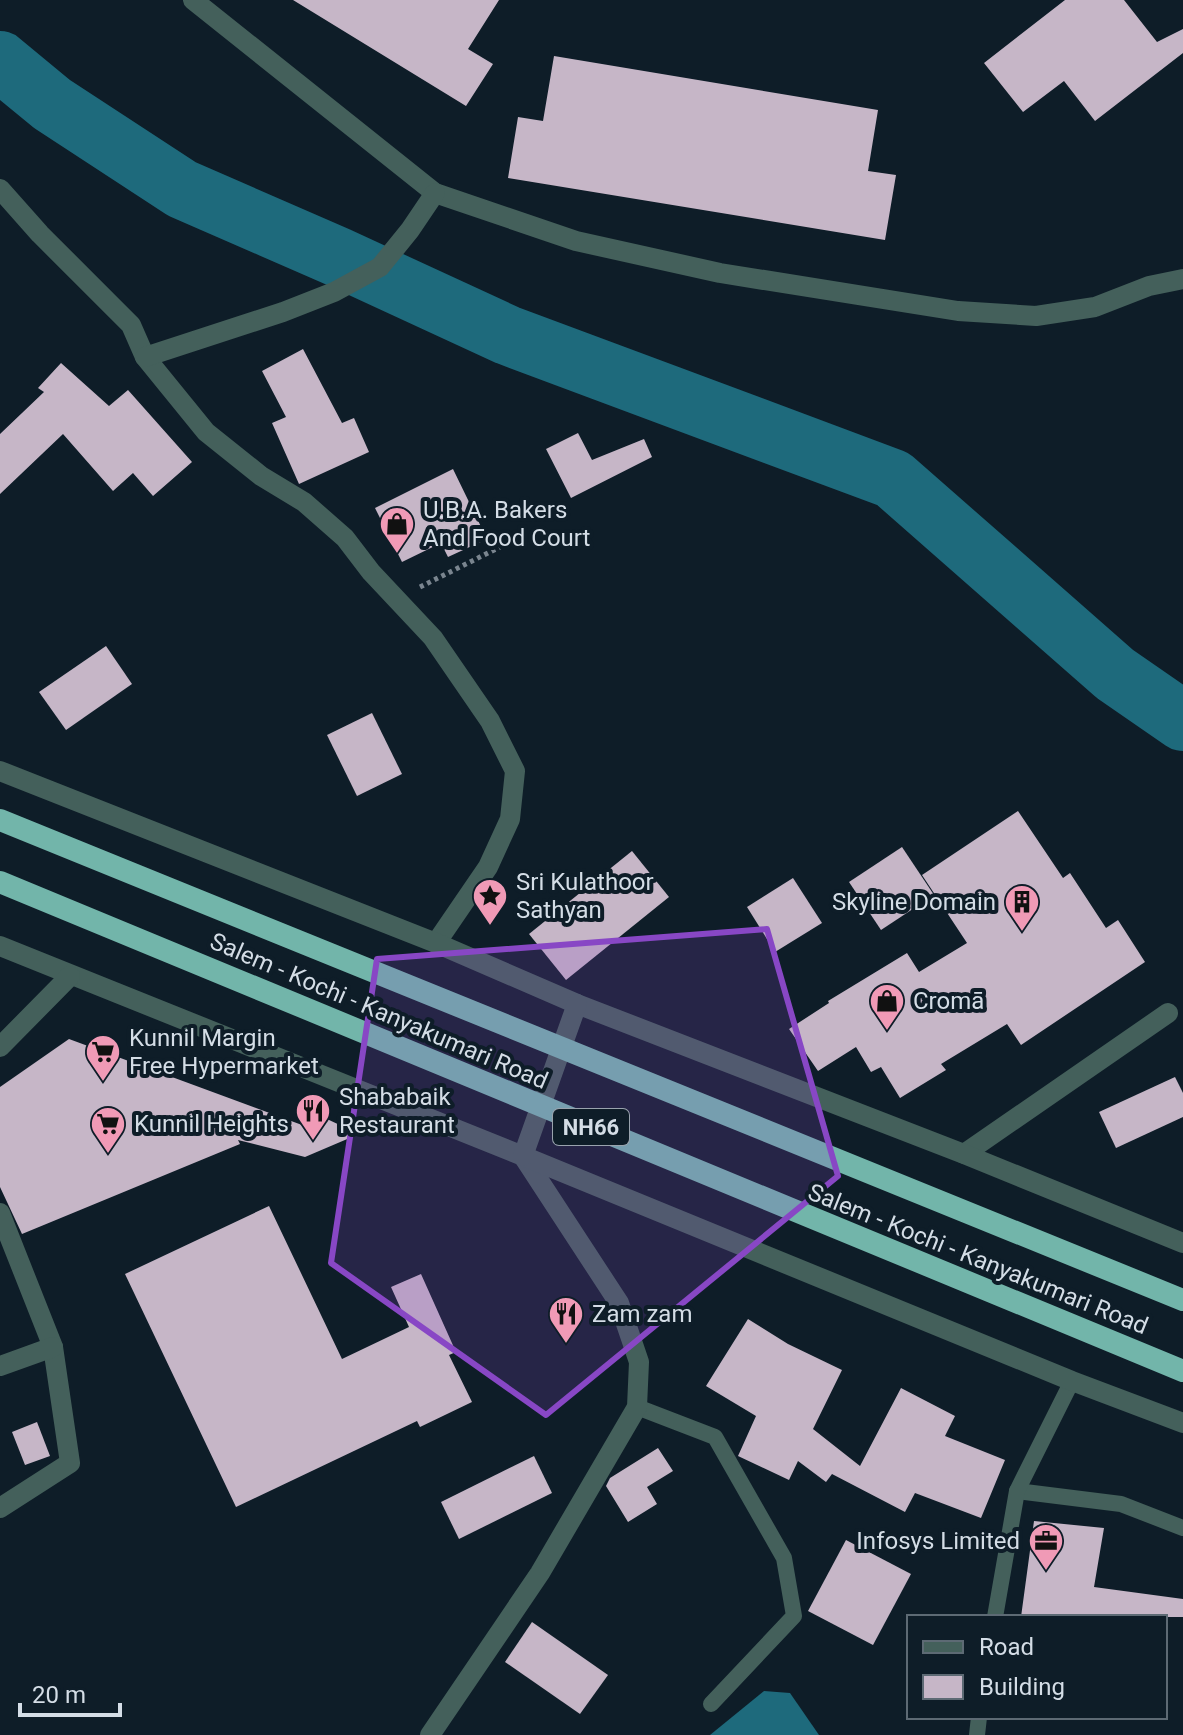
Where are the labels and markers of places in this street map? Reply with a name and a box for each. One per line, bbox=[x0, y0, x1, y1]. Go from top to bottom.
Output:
place label: U.B.A. Bakers And Food Court bbox=[423, 496, 591, 552]
shop icon: U.B.A. Bakers And Food Court bbox=[378, 505, 416, 555]
place label: Sri Kulathoor Sathyan bbox=[516, 868, 654, 924]
place icon: Sri Kulathoor Sathyan bbox=[471, 877, 509, 927]
building icon: Skyline Domain bbox=[1003, 883, 1041, 933]
place label: Skyline Domain bbox=[832, 888, 996, 916]
shop icon: Cromā bbox=[868, 982, 906, 1032]
place label: Cromā bbox=[913, 987, 984, 1015]
place label: Kunnil Margin Free Hypermarket bbox=[129, 1024, 319, 1080]
supermarket icon: Kunnil Margin Free Hypermarket bbox=[84, 1033, 122, 1083]
place label: Shababaik Restaurant bbox=[339, 1083, 455, 1139]
restaurant icon: Shababaik Restaurant bbox=[294, 1092, 332, 1142]
supermarket icon: Kunnil Heights bbox=[89, 1105, 127, 1155]
place label: Kunnil Heights bbox=[134, 1110, 289, 1138]
restaurant icon: Zam zam bbox=[547, 1295, 585, 1345]
place label: Zam zam bbox=[592, 1300, 692, 1328]
office icon: Infosys Limited bbox=[1027, 1522, 1065, 1572]
place label: Infosys Limited bbox=[856, 1527, 1020, 1555]

